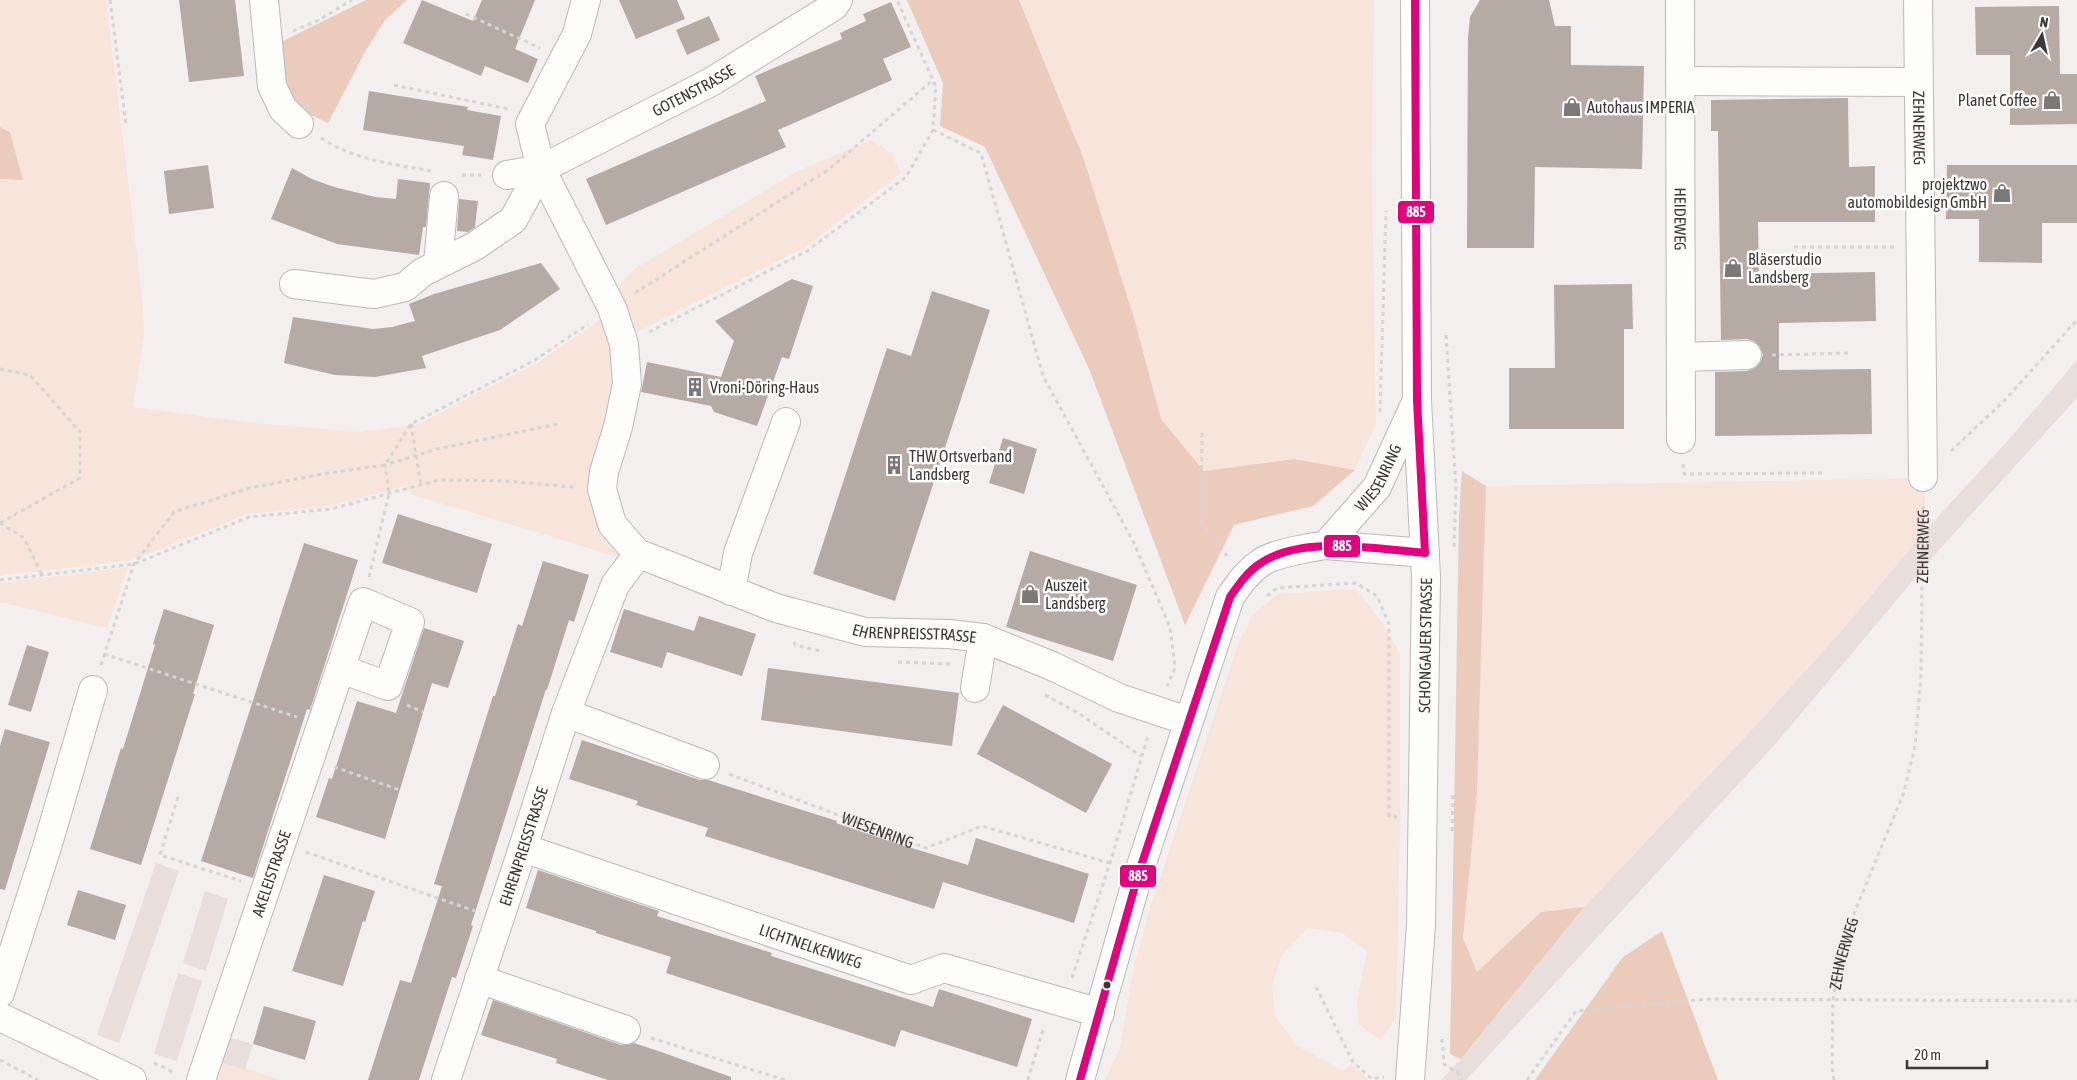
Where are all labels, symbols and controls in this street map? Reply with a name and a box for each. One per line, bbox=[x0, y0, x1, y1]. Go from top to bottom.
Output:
north arrow bbox=[2017, 10, 2067, 60]
text: N bbox=[2039, 14, 2049, 31]
street label: GOTENSTRASSE bbox=[649, 61, 738, 120]
shop icon: Planet Coffee bbox=[2041, 89, 2063, 111]
street label: ZEHNERWEG bbox=[1910, 91, 1929, 165]
place label: Planet Coffee bbox=[1958, 91, 2037, 109]
shop icon: Autohaus IMPERIA bbox=[1561, 96, 1583, 118]
place label: Autohaus IMPERIA bbox=[1587, 98, 1695, 116]
place label: projektzwo automobildesign GmbH bbox=[1848, 175, 1987, 212]
shop icon: projektzwo automobildesign GmbH bbox=[1991, 182, 2013, 204]
street label: HEIDEWEG bbox=[1671, 188, 1690, 250]
line badge: 885 bbox=[1397, 200, 1435, 224]
text: 885 bbox=[1406, 204, 1426, 220]
place label: Bläserstudio Landsberg bbox=[1748, 250, 1822, 287]
shop icon: Bläserstudio Landsberg bbox=[1722, 257, 1744, 279]
building icon: Vroni-Döring-Haus bbox=[684, 376, 706, 398]
place label: Vroni-Döring-Haus bbox=[710, 378, 820, 397]
street label: WIESENRING bbox=[1351, 441, 1405, 515]
place label: THW Ortsverband Landsberg bbox=[909, 447, 1012, 484]
building icon: THW Ortsverband Landsberg bbox=[883, 454, 905, 476]
street label: ZEHNERWEG bbox=[1913, 509, 1932, 584]
line badge: 885 bbox=[1323, 534, 1361, 558]
text: 885 bbox=[1332, 538, 1352, 554]
place label: Auszeit Landsberg bbox=[1045, 576, 1106, 613]
street label: SCHONGAUER STRASSE bbox=[1415, 578, 1435, 713]
shop icon: Auszeit Landsberg bbox=[1019, 583, 1041, 605]
street label: EHRENPREISSTRASSE bbox=[850, 620, 977, 646]
street label: EHRENPREISSTRASSE bbox=[495, 785, 551, 908]
street label: WIESENRING bbox=[839, 808, 916, 852]
street label: AKELEISTRASSE bbox=[248, 828, 294, 919]
line badge: 885 bbox=[1119, 864, 1157, 888]
text: 885 bbox=[1128, 868, 1148, 884]
street label: ZEHNERWEG bbox=[1826, 915, 1862, 991]
street label: LICHTNELKENWEG bbox=[757, 920, 865, 972]
unlabelled marker bbox=[1102, 980, 1112, 990]
scale bar bbox=[1907, 1038, 1987, 1070]
text: 20 m bbox=[1914, 1046, 1941, 1063]

